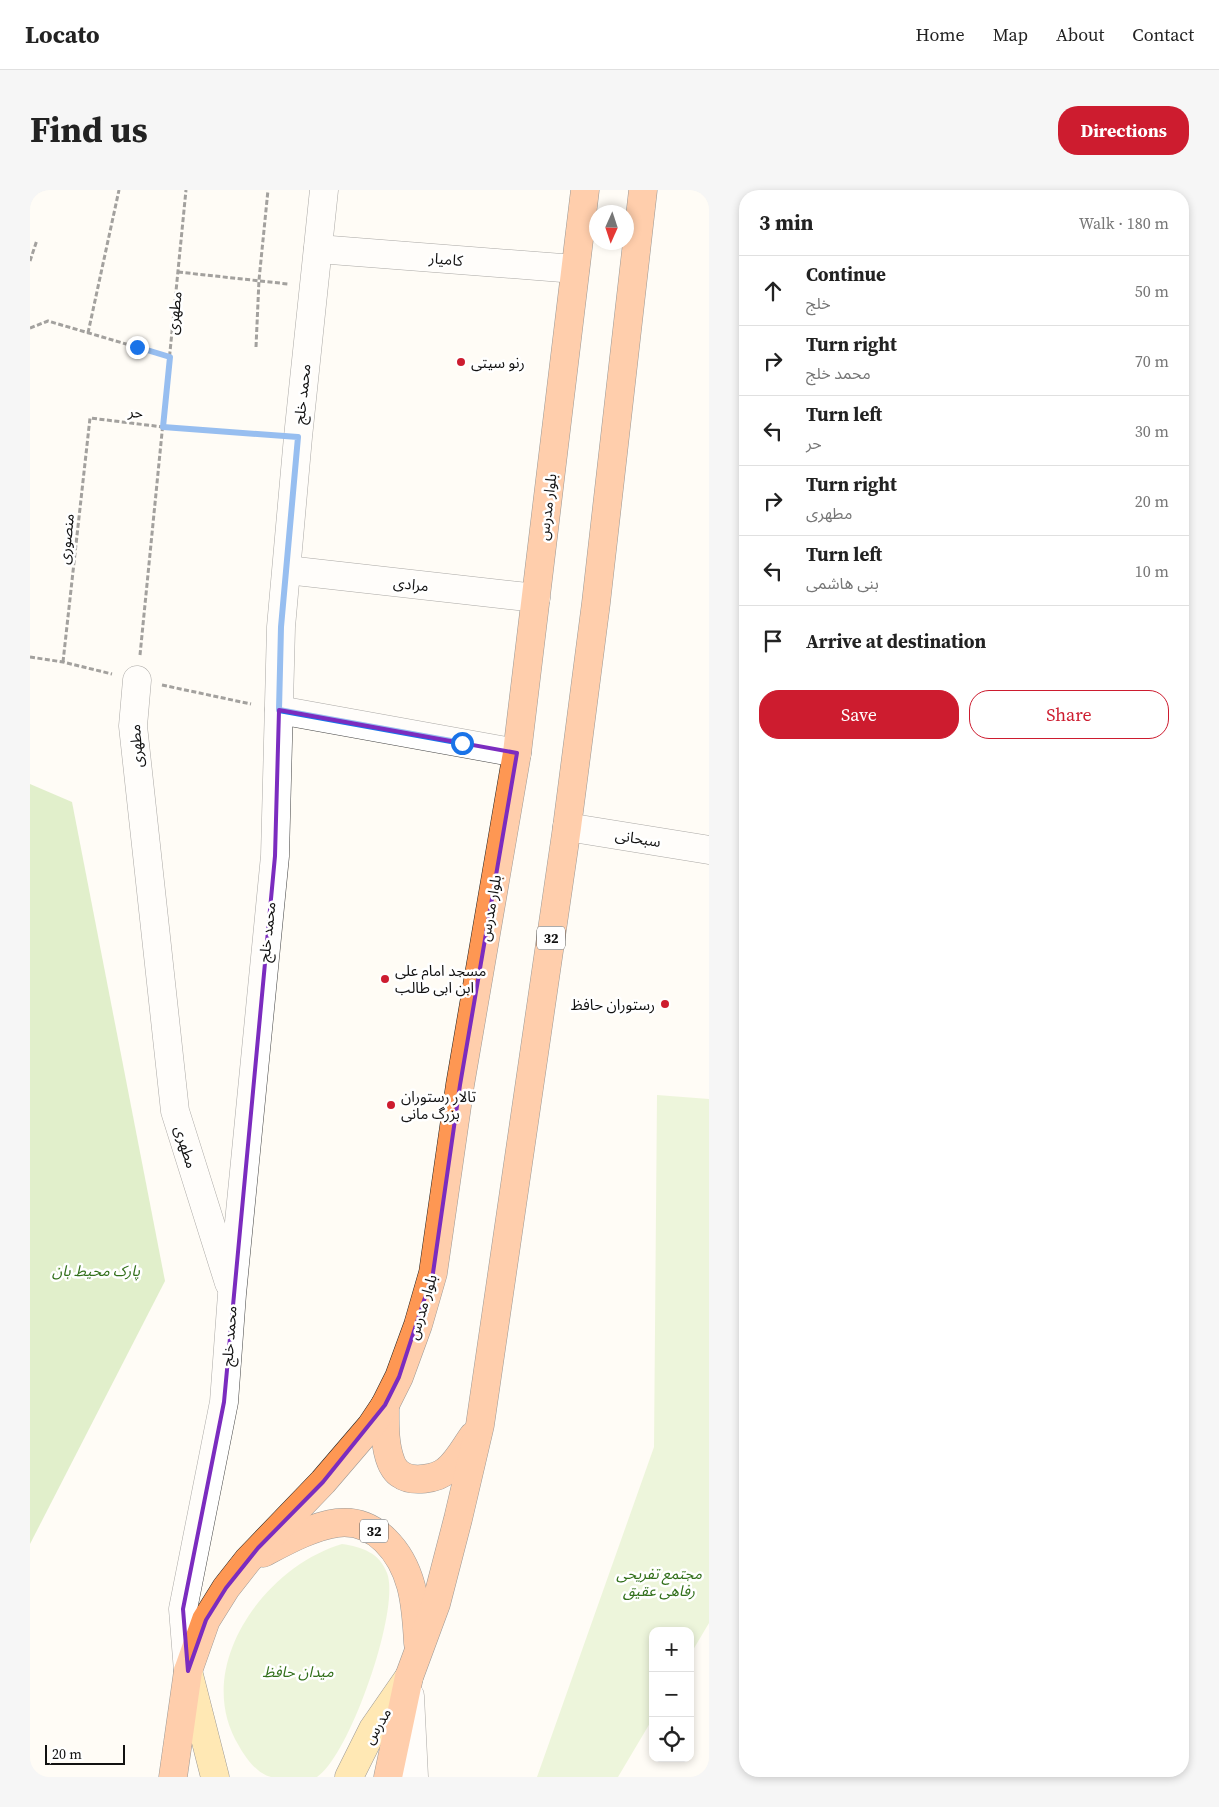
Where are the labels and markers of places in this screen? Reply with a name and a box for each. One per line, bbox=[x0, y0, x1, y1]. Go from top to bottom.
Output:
place label: رنو سیتی bbox=[471, 352, 525, 373]
marker: رنو سیتی bbox=[455, 356, 467, 368]
place label: مسجد امام علی ابن ابی طالب bbox=[395, 960, 486, 998]
marker: مسجد امام علی ابن ابی طالب bbox=[379, 973, 391, 985]
place label: رستوران حافظ bbox=[571, 994, 655, 1015]
marker: رستوران حافظ bbox=[659, 998, 671, 1010]
place label: تالار رستوران بزرگ مانی bbox=[401, 1086, 476, 1124]
marker: تالار رستوران بزرگ مانی bbox=[385, 1099, 397, 1111]

